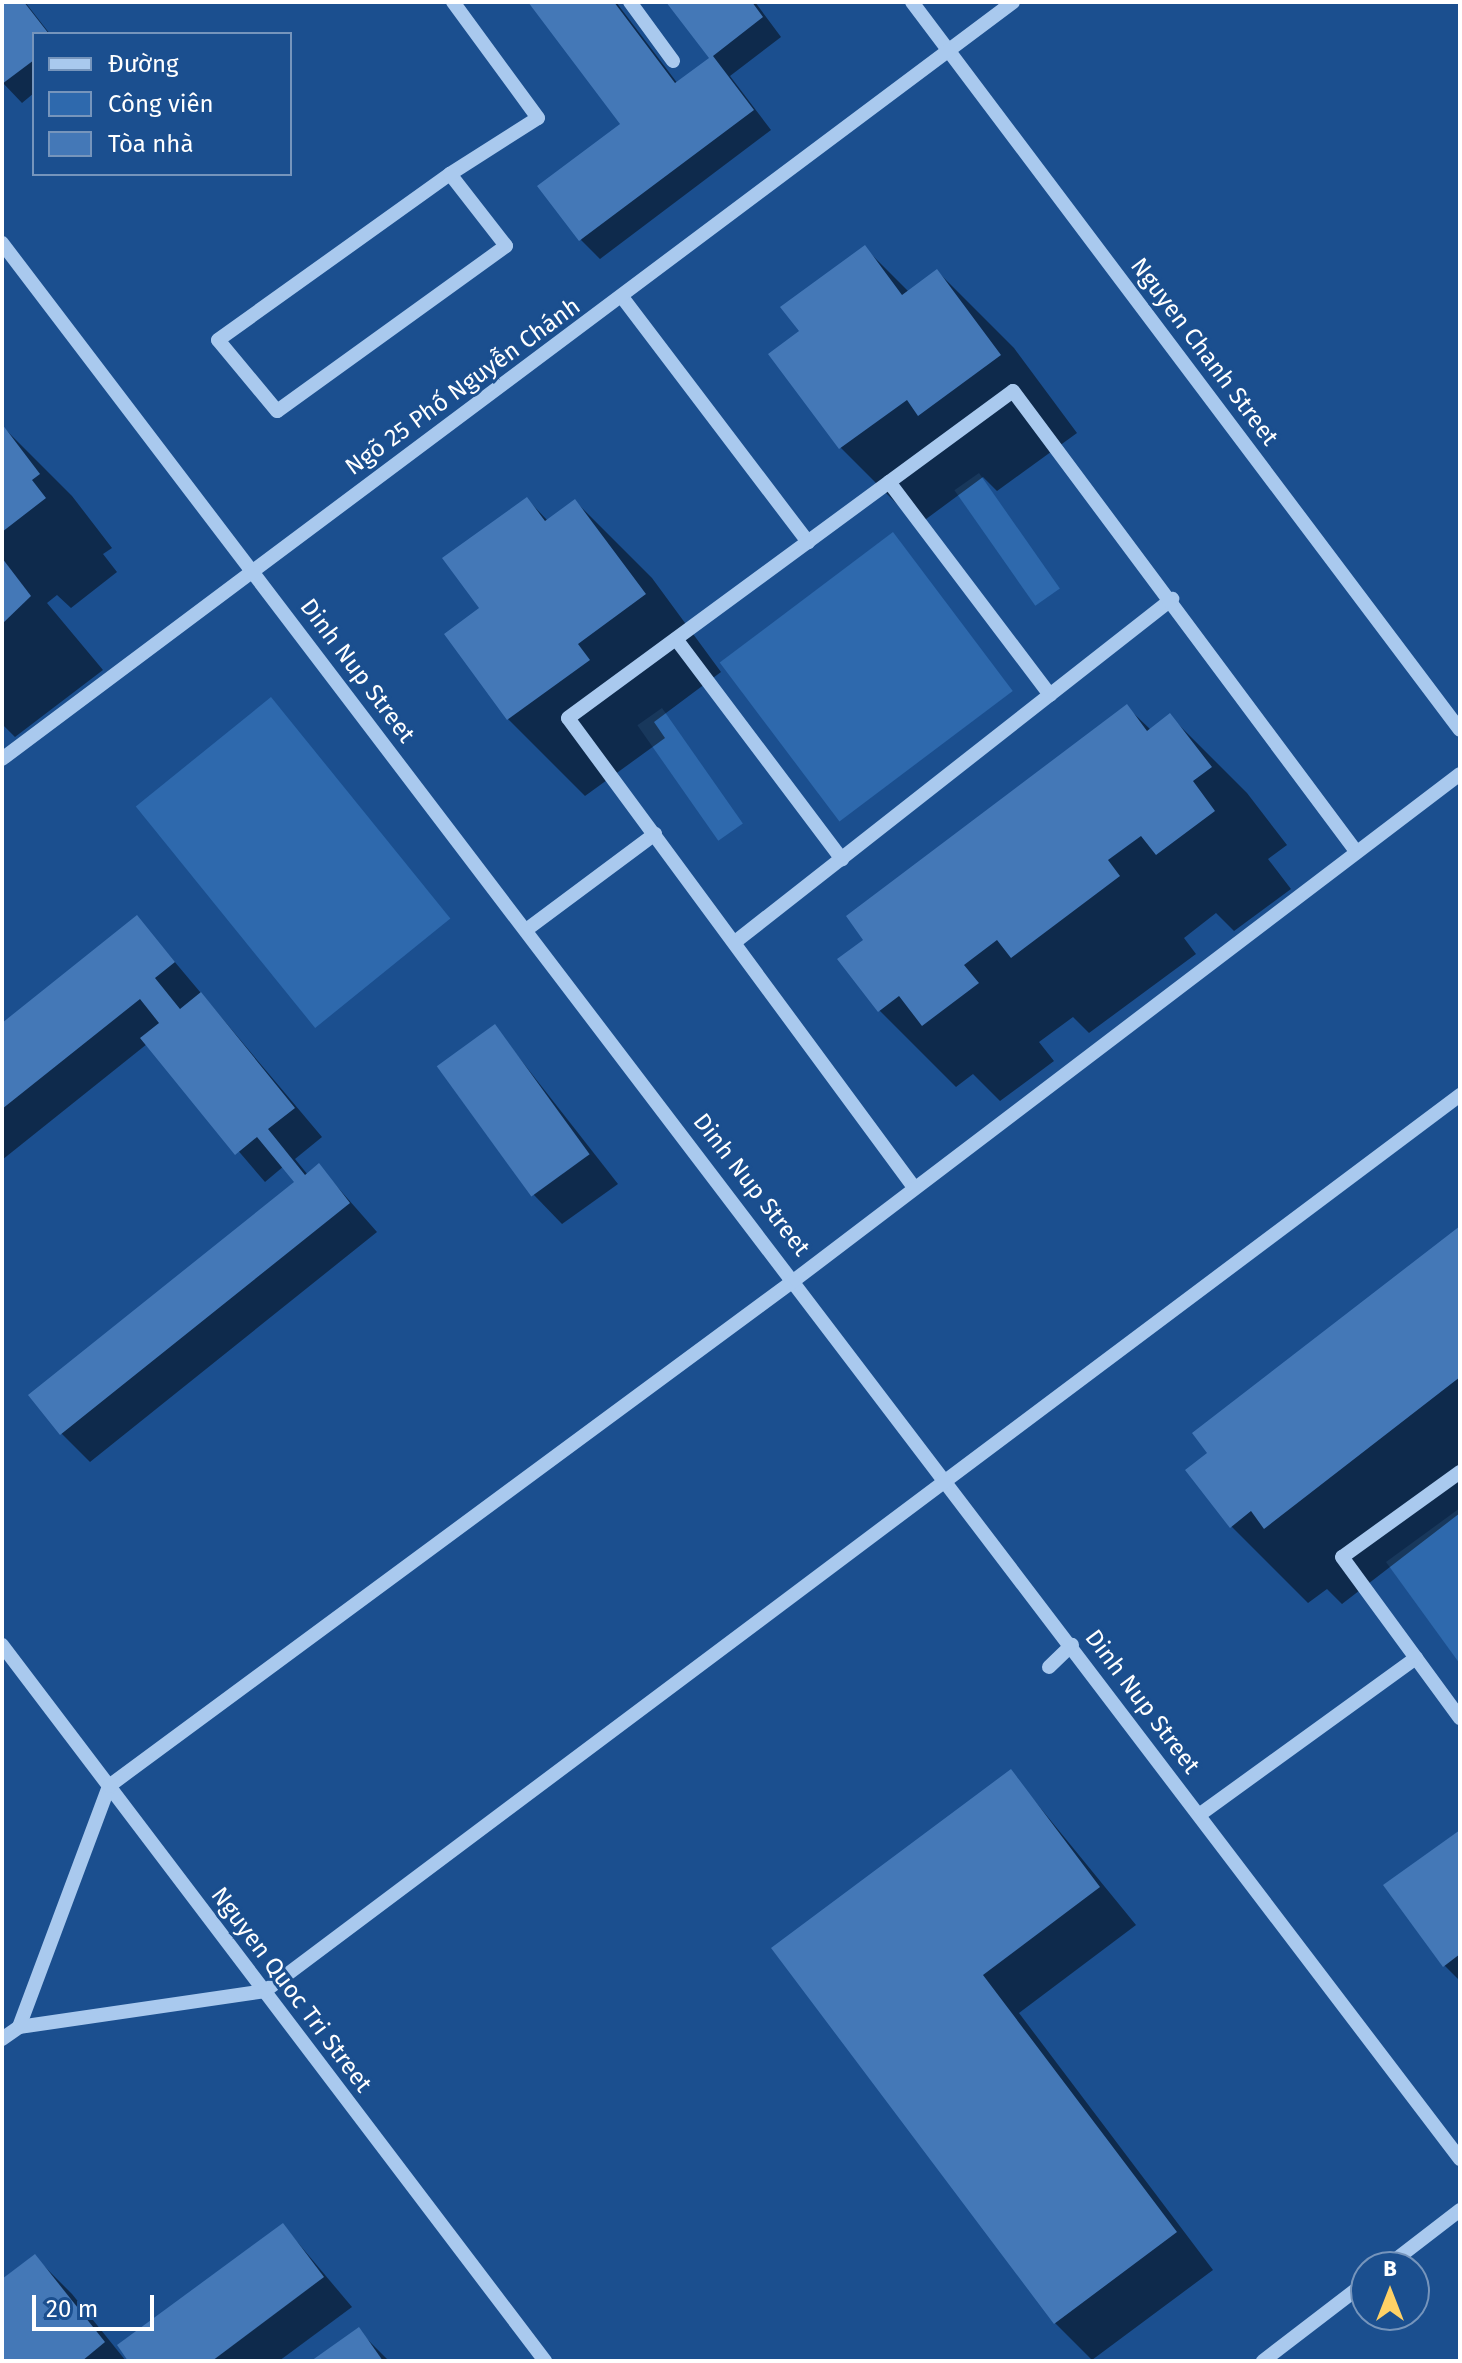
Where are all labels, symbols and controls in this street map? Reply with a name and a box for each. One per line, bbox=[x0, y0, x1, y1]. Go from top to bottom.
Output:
legend bbox=[32, 32, 292, 176]
text: Đường bbox=[108, 50, 179, 78]
text: Công viên bbox=[108, 90, 214, 118]
text: Tòa nhà bbox=[108, 130, 193, 158]
street label: Nguyen Chanh Street bbox=[1124, 252, 1284, 452]
street label: Ngõ 25 Phố Nguyễn Chánh bbox=[340, 292, 586, 482]
street label: Dinh Nup Street bbox=[294, 593, 420, 749]
street label: Dinh Nup Street bbox=[686, 1108, 816, 1262]
street label: Dinh Nup Street bbox=[1079, 1624, 1205, 1780]
street label: Nguyen Quoc Tri Street bbox=[204, 1882, 378, 2098]
north arrow bbox=[1350, 2251, 1430, 2331]
text: B bbox=[1383, 2255, 1397, 2282]
scale bar bbox=[36, 2279, 158, 2329]
text: 20 m bbox=[46, 2295, 98, 2323]

